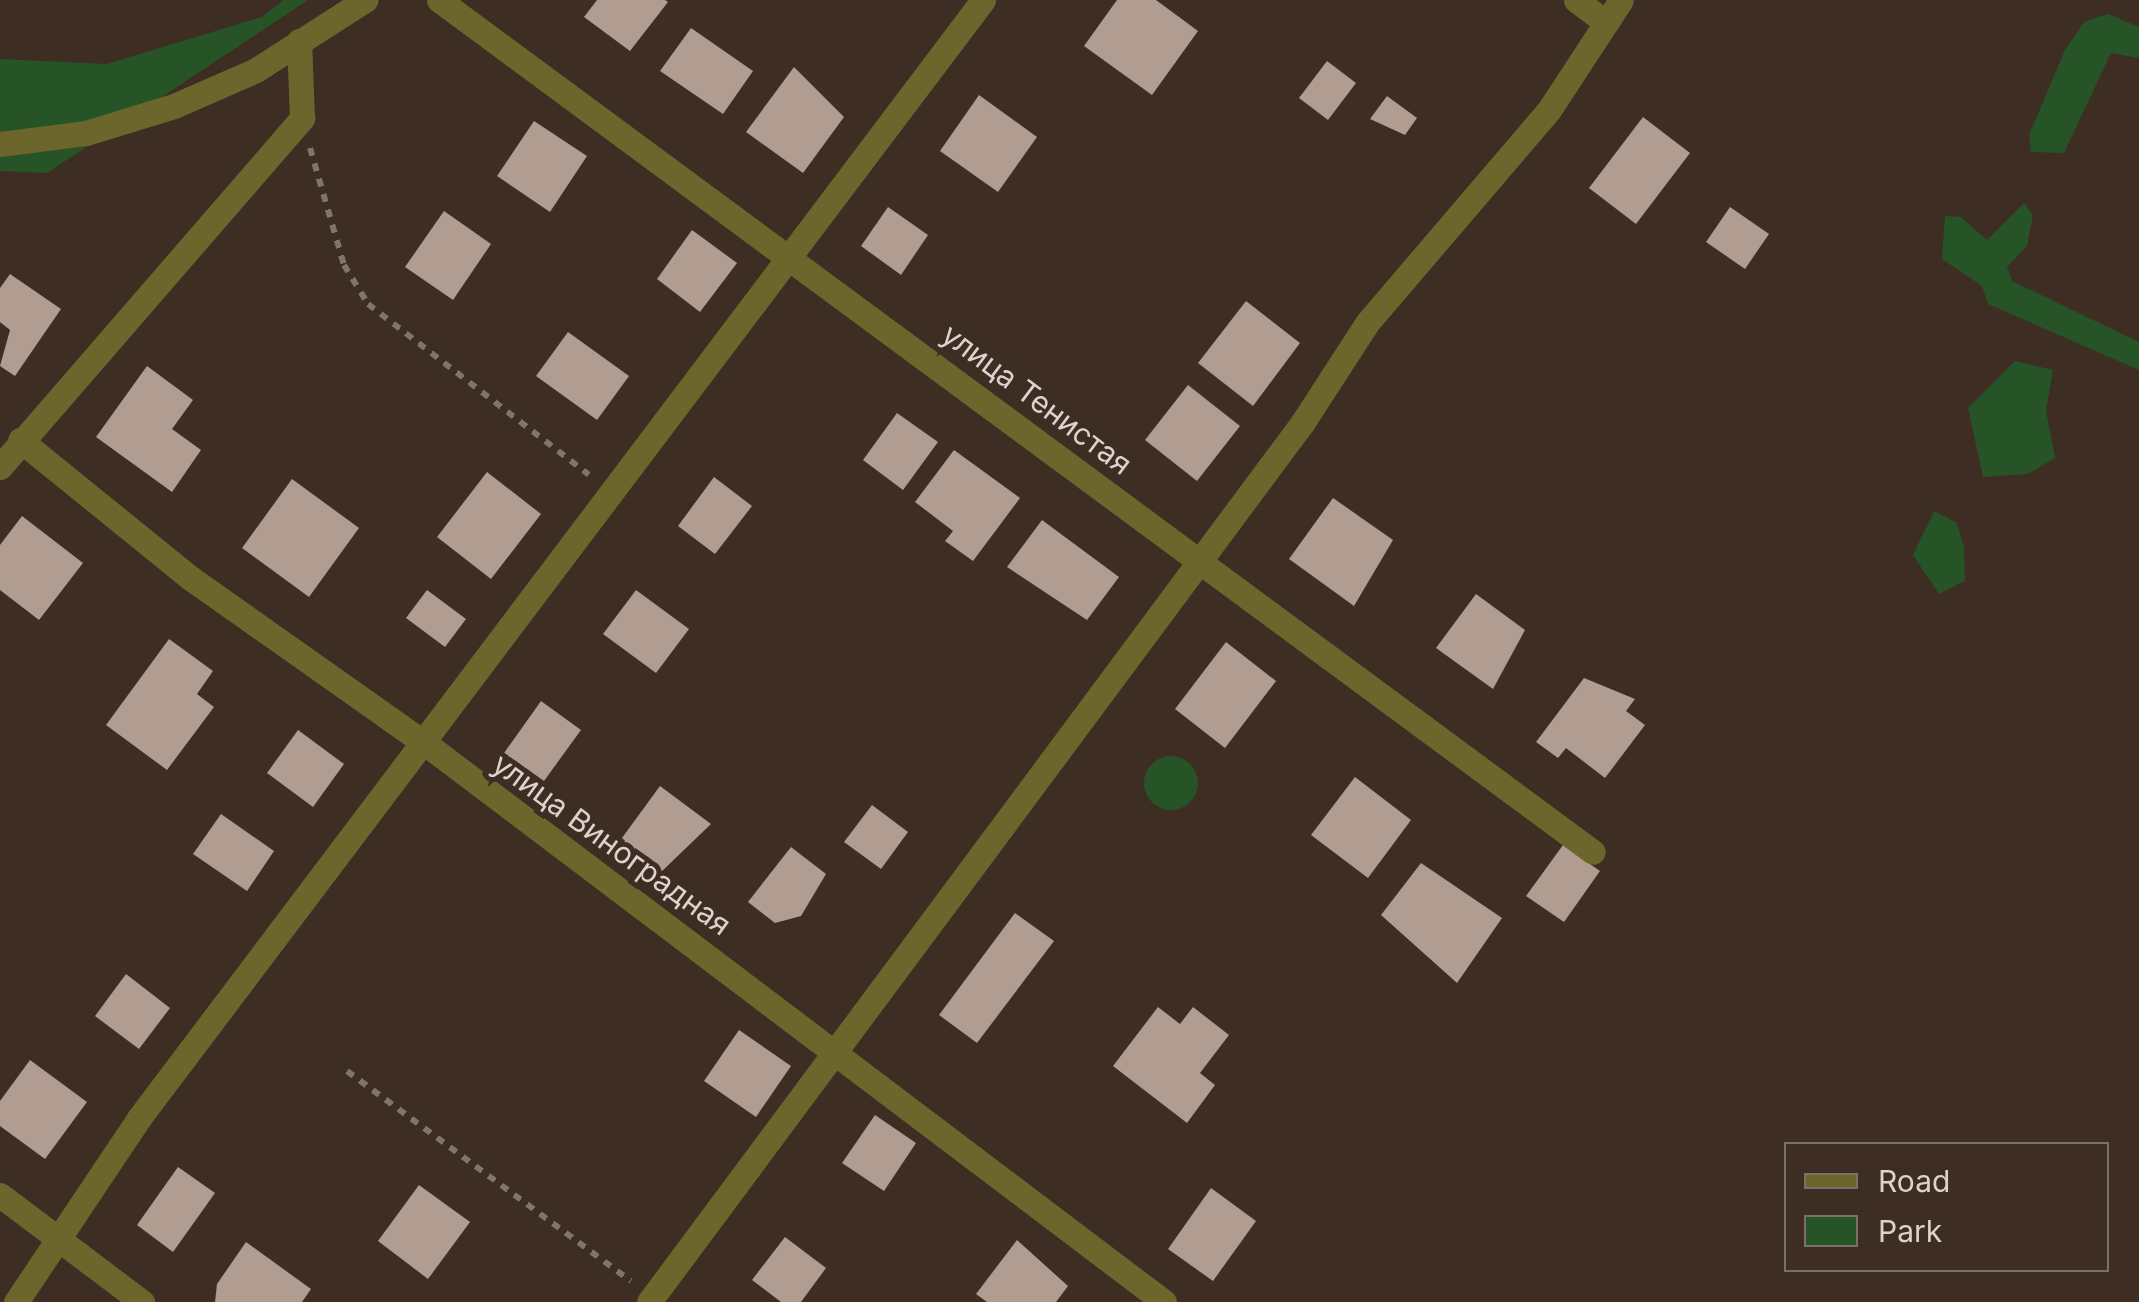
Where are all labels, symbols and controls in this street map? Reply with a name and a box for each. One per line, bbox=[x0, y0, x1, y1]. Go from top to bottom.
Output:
street label: улица Тенистая bbox=[935, 316, 1139, 482]
street label: улица Виноградная bbox=[486, 745, 738, 943]
legend bbox=[1784, 1142, 2109, 1272]
text: Road bbox=[1878, 1163, 1950, 1199]
text: Park bbox=[1878, 1213, 1942, 1249]

